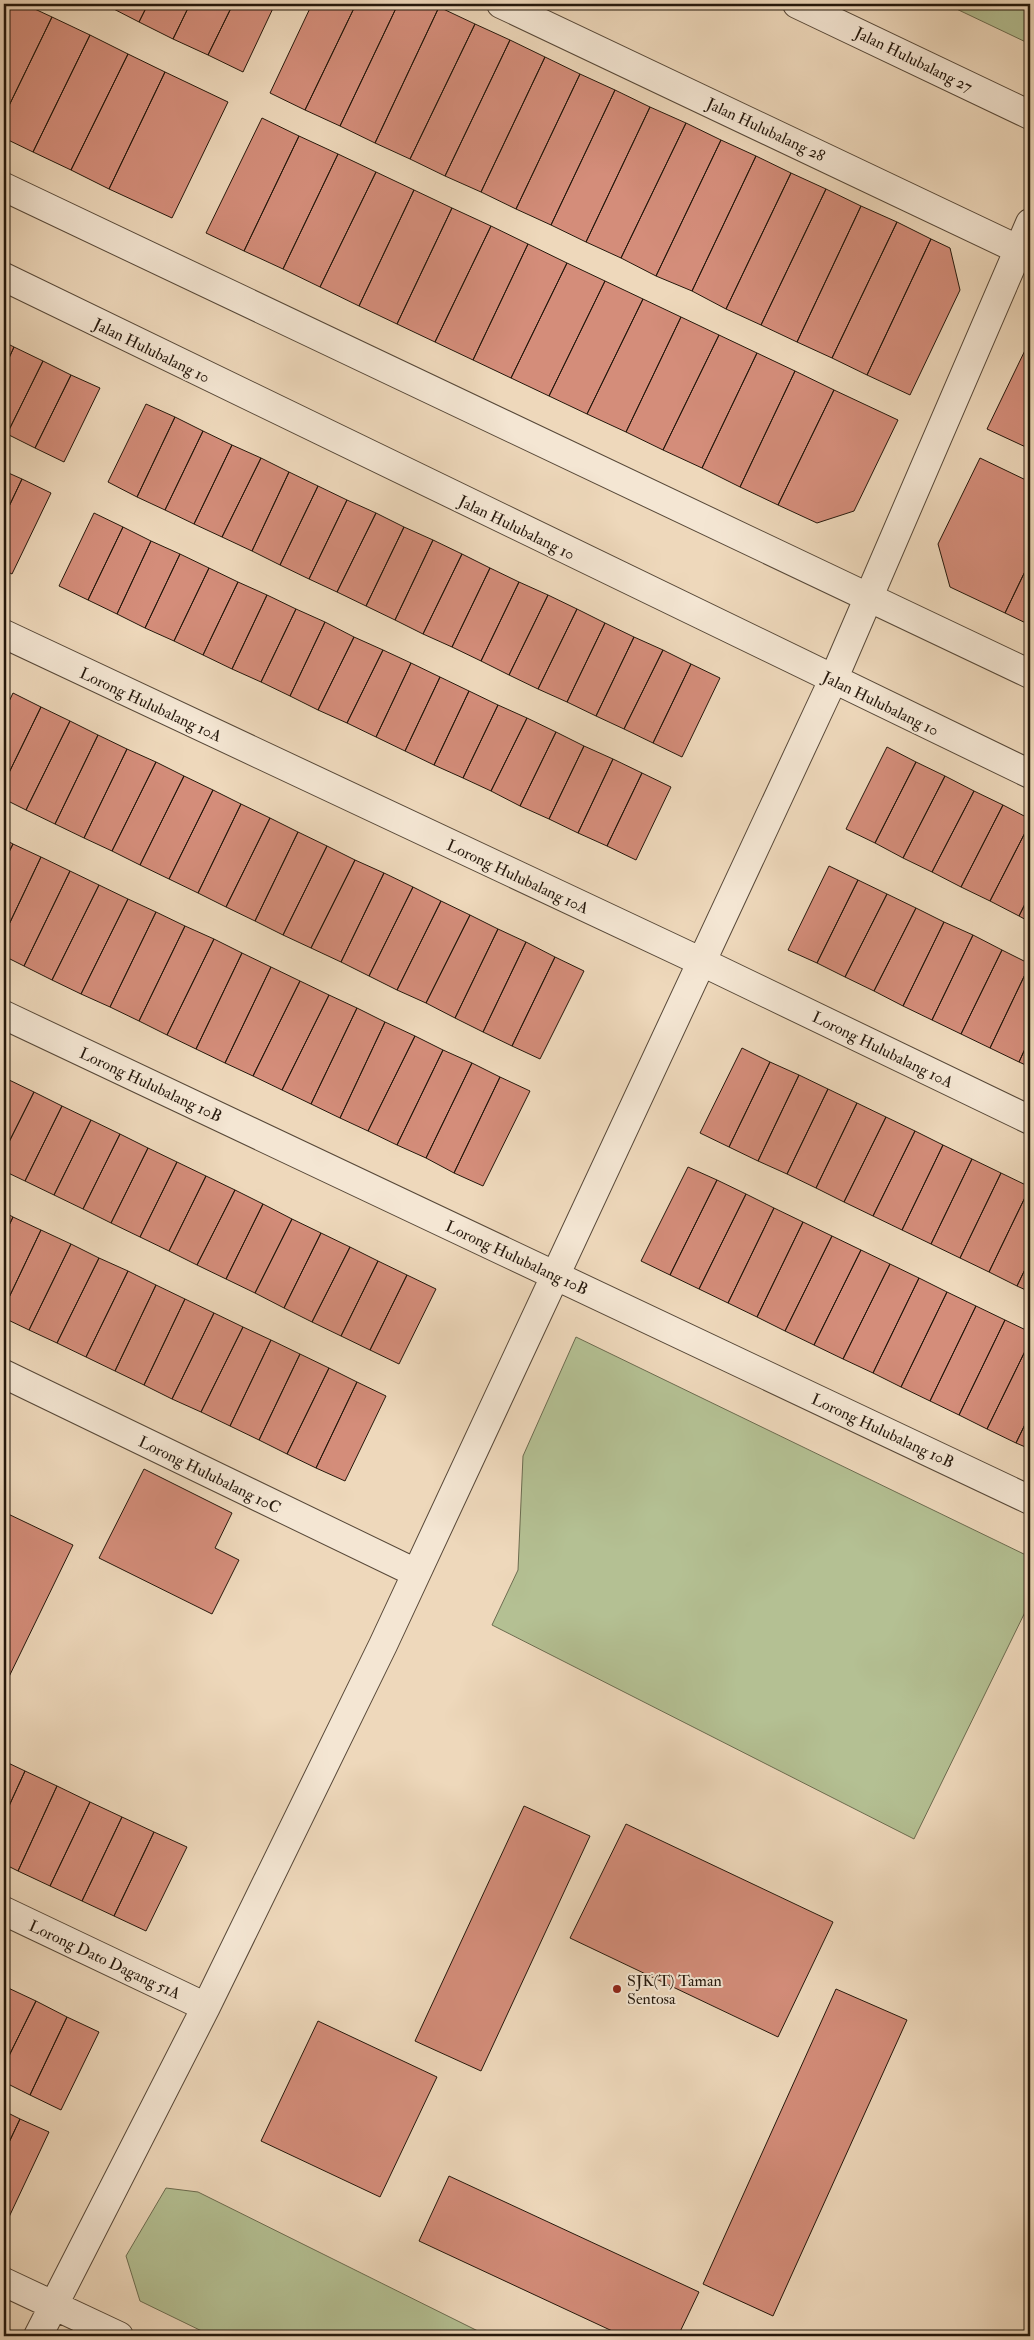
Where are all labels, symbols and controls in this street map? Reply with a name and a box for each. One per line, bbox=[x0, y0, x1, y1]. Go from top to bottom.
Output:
street label: Jalan Hulubalang 27 bbox=[850, 22, 976, 98]
street label: Jalan Hulubalang 28 bbox=[702, 93, 829, 167]
street label: Jalan Hulubalang 10 bbox=[89, 314, 213, 389]
street label: Jalan Hulubalang 10 bbox=[454, 491, 578, 566]
street label: Lorong Hulubalang 10A bbox=[76, 663, 225, 747]
street label: Jalan Hulubalang 10 bbox=[818, 667, 942, 742]
street label: Lorong Hulubalang 10A bbox=[443, 835, 592, 919]
street label: Lorong Hulubalang 10A bbox=[809, 1007, 956, 1093]
street label: Lorong Hulubalang 10B bbox=[76, 1043, 225, 1127]
street label: Lorong Hulubalang 10B bbox=[442, 1216, 591, 1300]
street label: Lorong Hulubalang 10B bbox=[808, 1389, 957, 1473]
street label: Lorong Hulubalang 10C bbox=[135, 1432, 284, 1518]
street label: Lorong Dato Dagang 51A bbox=[26, 1916, 183, 2004]
place label: SJK(T) Taman Sentosa bbox=[627, 1971, 722, 2009]
marker: SJK(T) Taman Sentosa bbox=[611, 1983, 623, 1995]

